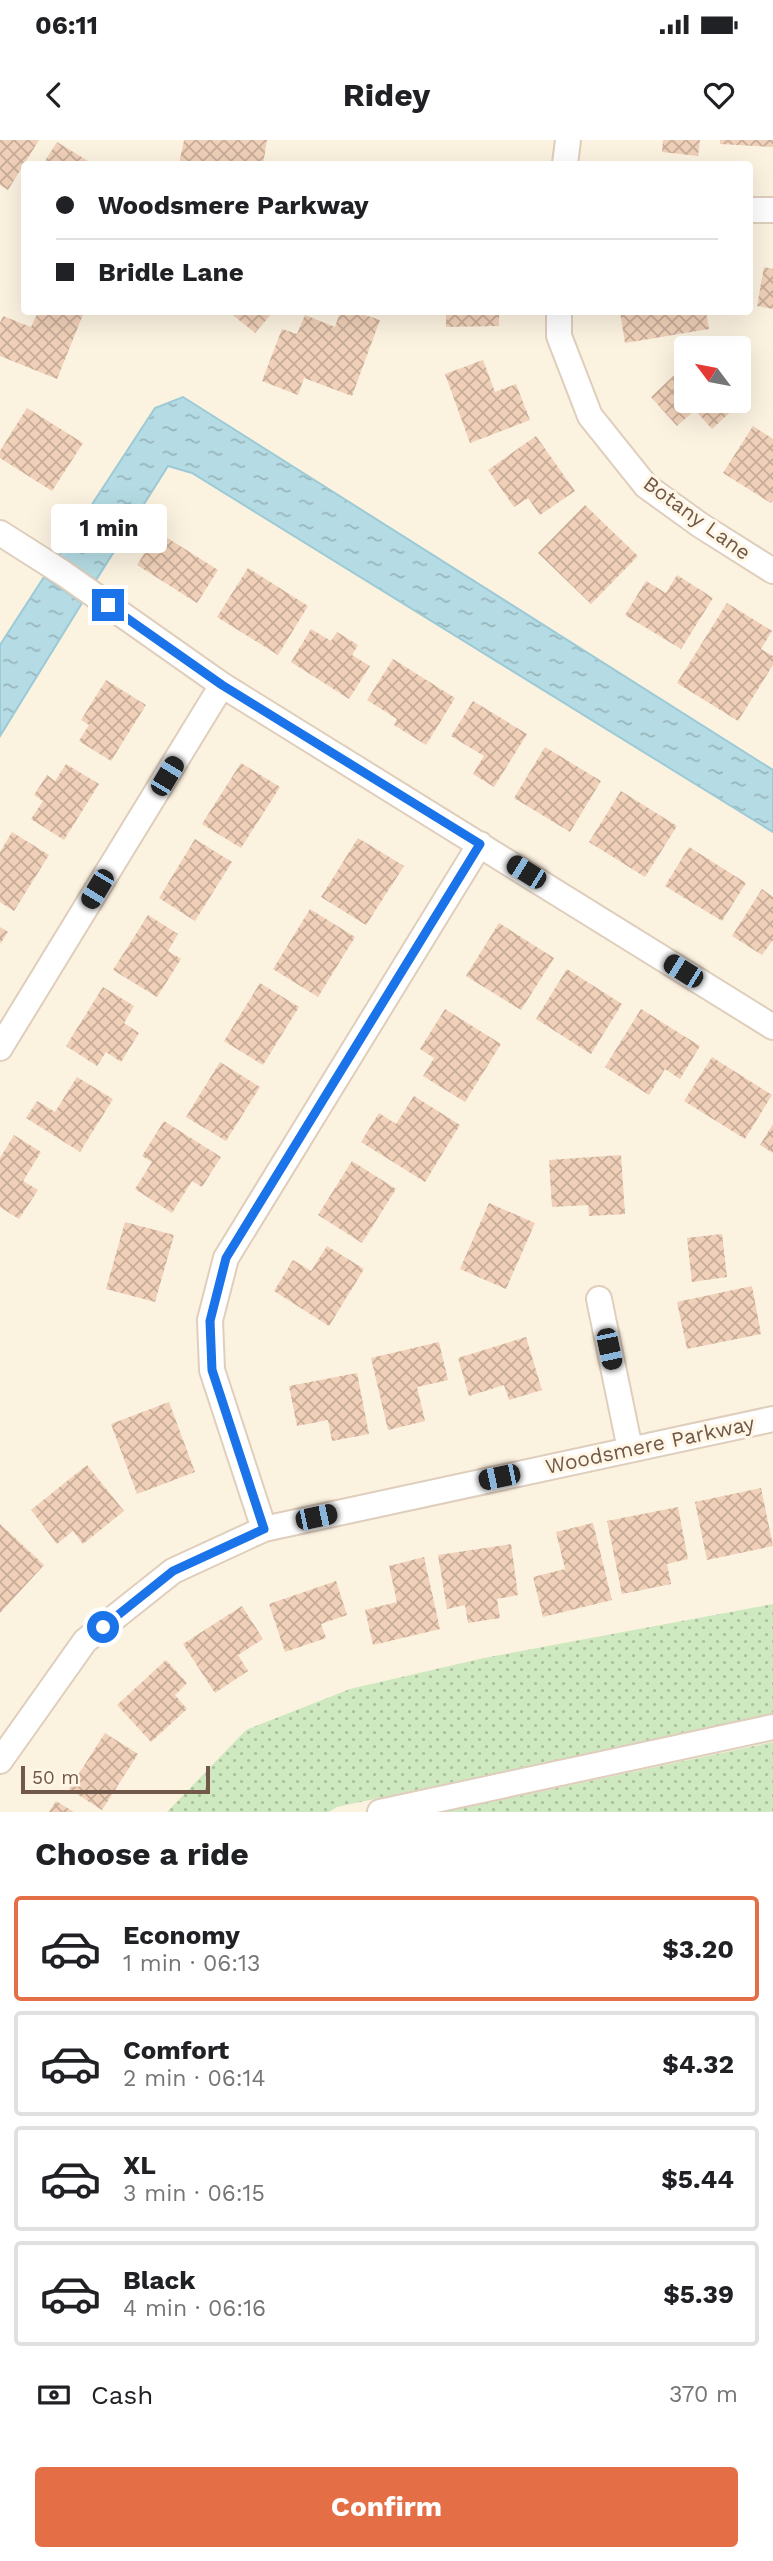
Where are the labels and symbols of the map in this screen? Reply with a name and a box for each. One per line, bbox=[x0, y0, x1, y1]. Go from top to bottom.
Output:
north arrow bbox=[674, 336, 751, 413]
street label: Botany Lane bbox=[639, 470, 756, 565]
callout: 1 min bbox=[50, 504, 166, 552]
route end bbox=[92, 589, 124, 621]
car bbox=[148, 753, 187, 799]
car bbox=[503, 852, 550, 892]
car bbox=[78, 866, 117, 912]
car bbox=[660, 951, 707, 991]
car bbox=[595, 1326, 624, 1372]
street label: Woodsmere Parkway bbox=[543, 1410, 757, 1479]
car bbox=[477, 1462, 522, 1492]
car bbox=[294, 1502, 339, 1532]
route start bbox=[87, 1611, 119, 1643]
scale bar bbox=[21, 1763, 210, 1795]

